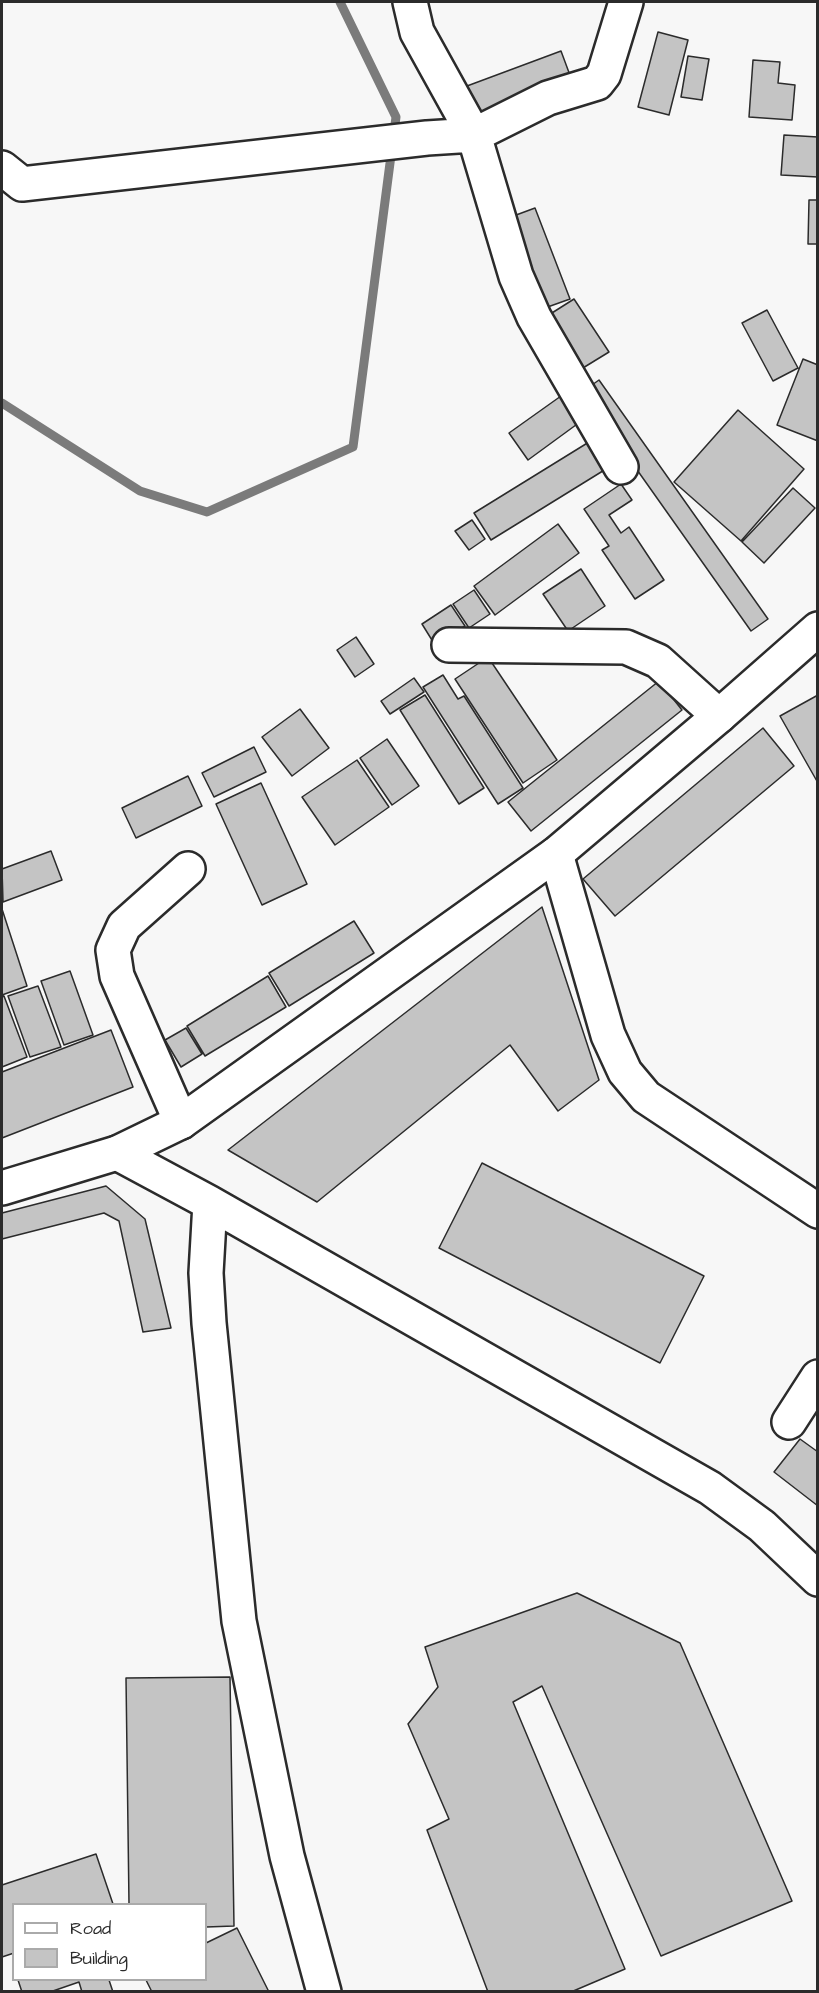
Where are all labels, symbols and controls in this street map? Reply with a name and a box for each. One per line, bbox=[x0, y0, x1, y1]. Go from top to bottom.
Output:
legend bbox=[12, 1903, 207, 1981]
text: Road bbox=[70, 1916, 111, 1941]
text: Building bbox=[70, 1946, 128, 1971]

